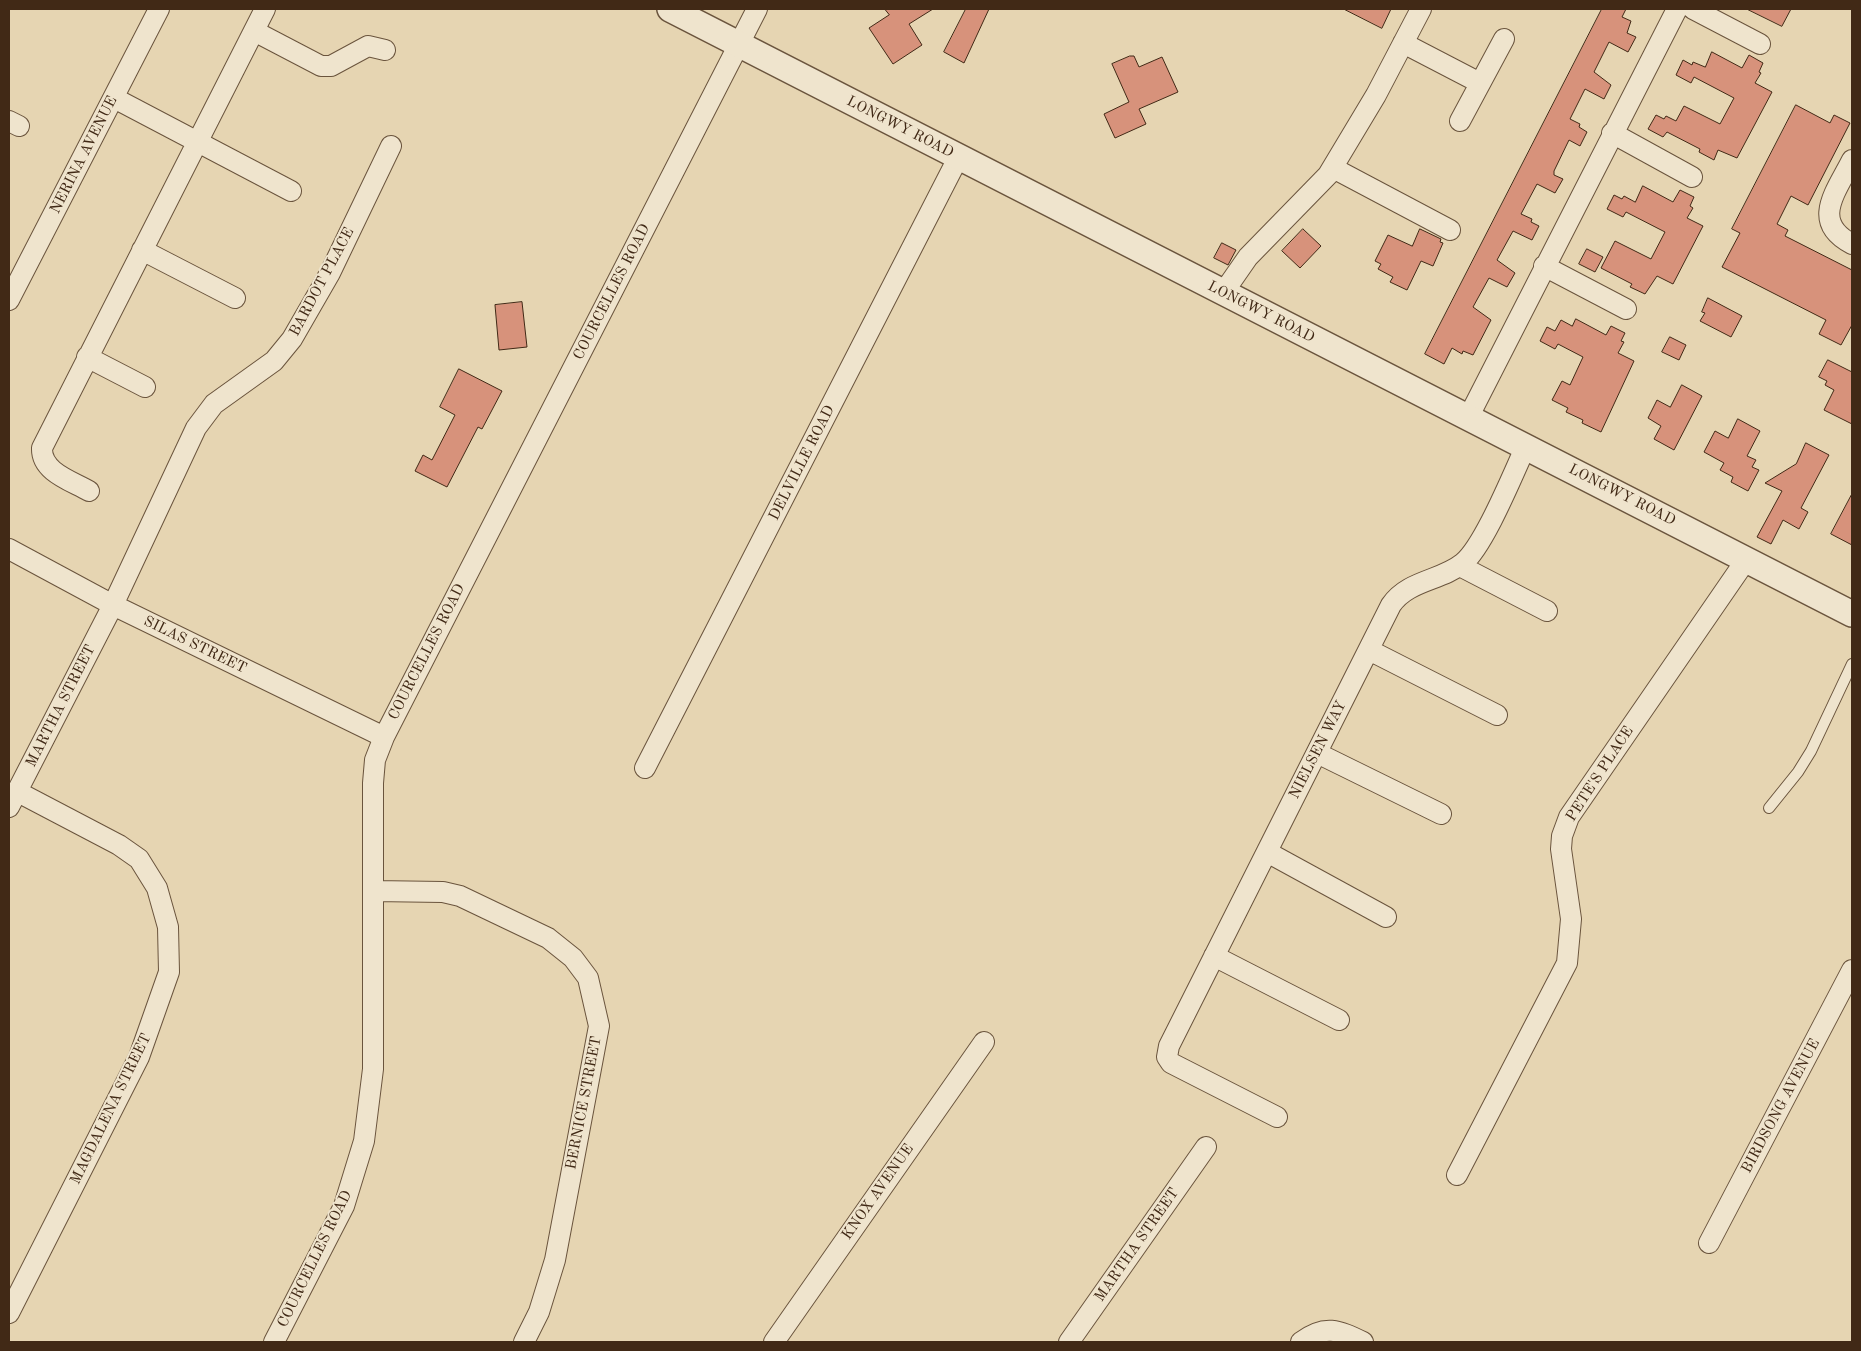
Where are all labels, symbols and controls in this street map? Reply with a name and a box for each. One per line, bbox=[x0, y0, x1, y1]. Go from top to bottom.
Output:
street label: LONGWY ROAD bbox=[844, 92, 956, 162]
street label: NERINA AVENUE bbox=[47, 93, 121, 217]
street label: COURCELLES ROAD bbox=[570, 221, 654, 363]
street label: BARDOT PLACE bbox=[286, 225, 358, 339]
street label: LONGWY ROAD bbox=[1205, 277, 1317, 347]
street label: DELVILLE ROAD bbox=[765, 402, 839, 524]
street label: LONGWY ROAD bbox=[1566, 460, 1678, 530]
street label: COURCELLES ROAD bbox=[385, 581, 469, 723]
street label: SILAS STREET bbox=[141, 612, 249, 678]
street label: MARTHA STREET bbox=[22, 642, 100, 770]
street label: NIELSEN WAY bbox=[1286, 698, 1350, 802]
street label: PETE'S PLACE bbox=[1562, 723, 1638, 825]
street label: MAGDALENA STREET bbox=[67, 1031, 155, 1187]
street label: BERNICE STREET bbox=[562, 1035, 606, 1171]
street label: BIRDSONG AVENUE bbox=[1738, 1036, 1824, 1176]
street label: KNOX AVENUE bbox=[838, 1141, 918, 1243]
street label: MARTHA STREET bbox=[1091, 1184, 1183, 1306]
street label: COURCELLES ROAD bbox=[274, 1187, 356, 1331]

